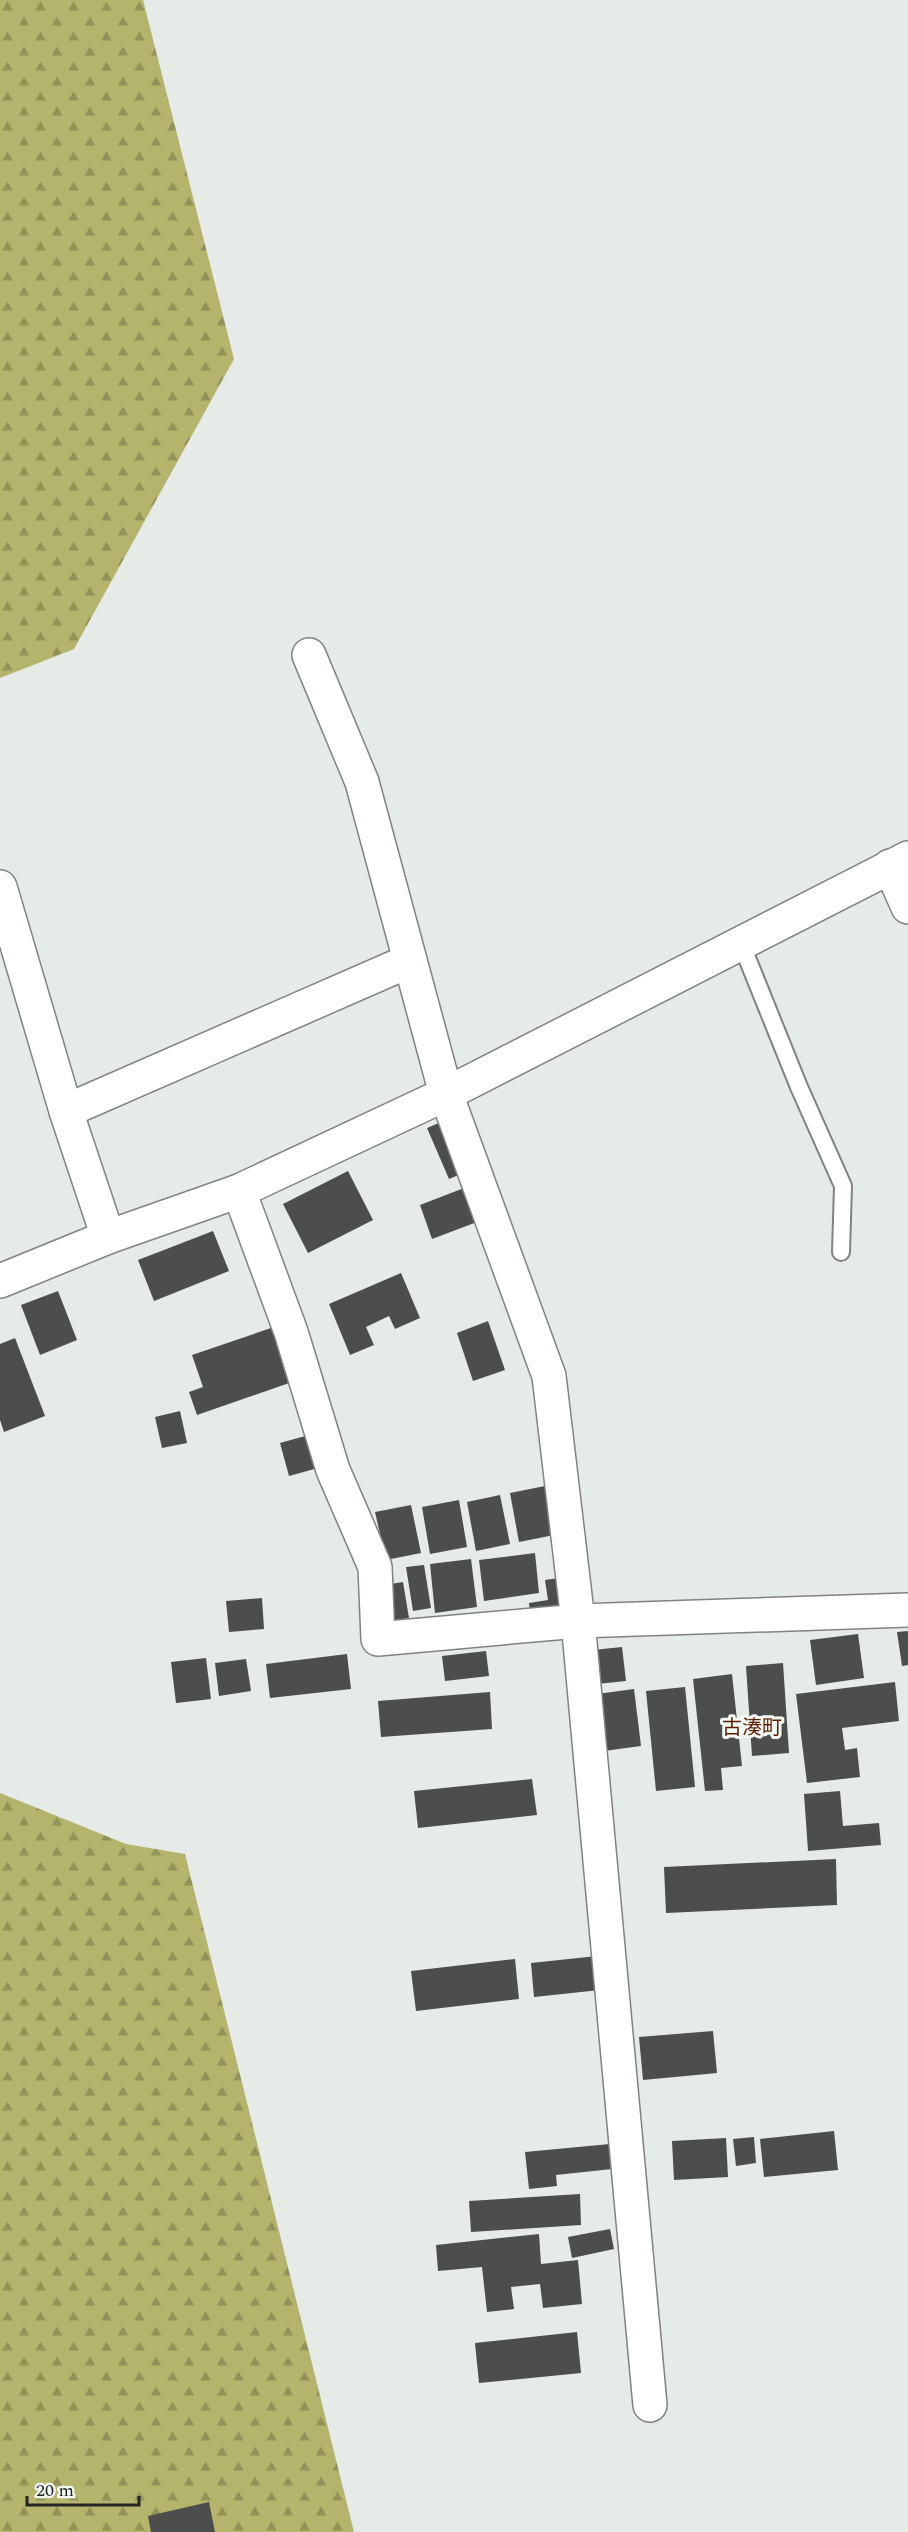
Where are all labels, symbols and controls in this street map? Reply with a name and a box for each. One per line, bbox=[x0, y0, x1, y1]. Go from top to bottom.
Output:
district label: 古湊町 bbox=[722, 1713, 782, 1743]
scale bar bbox=[27, 2469, 140, 2507]
text: 20 m bbox=[36, 2477, 74, 2504]

